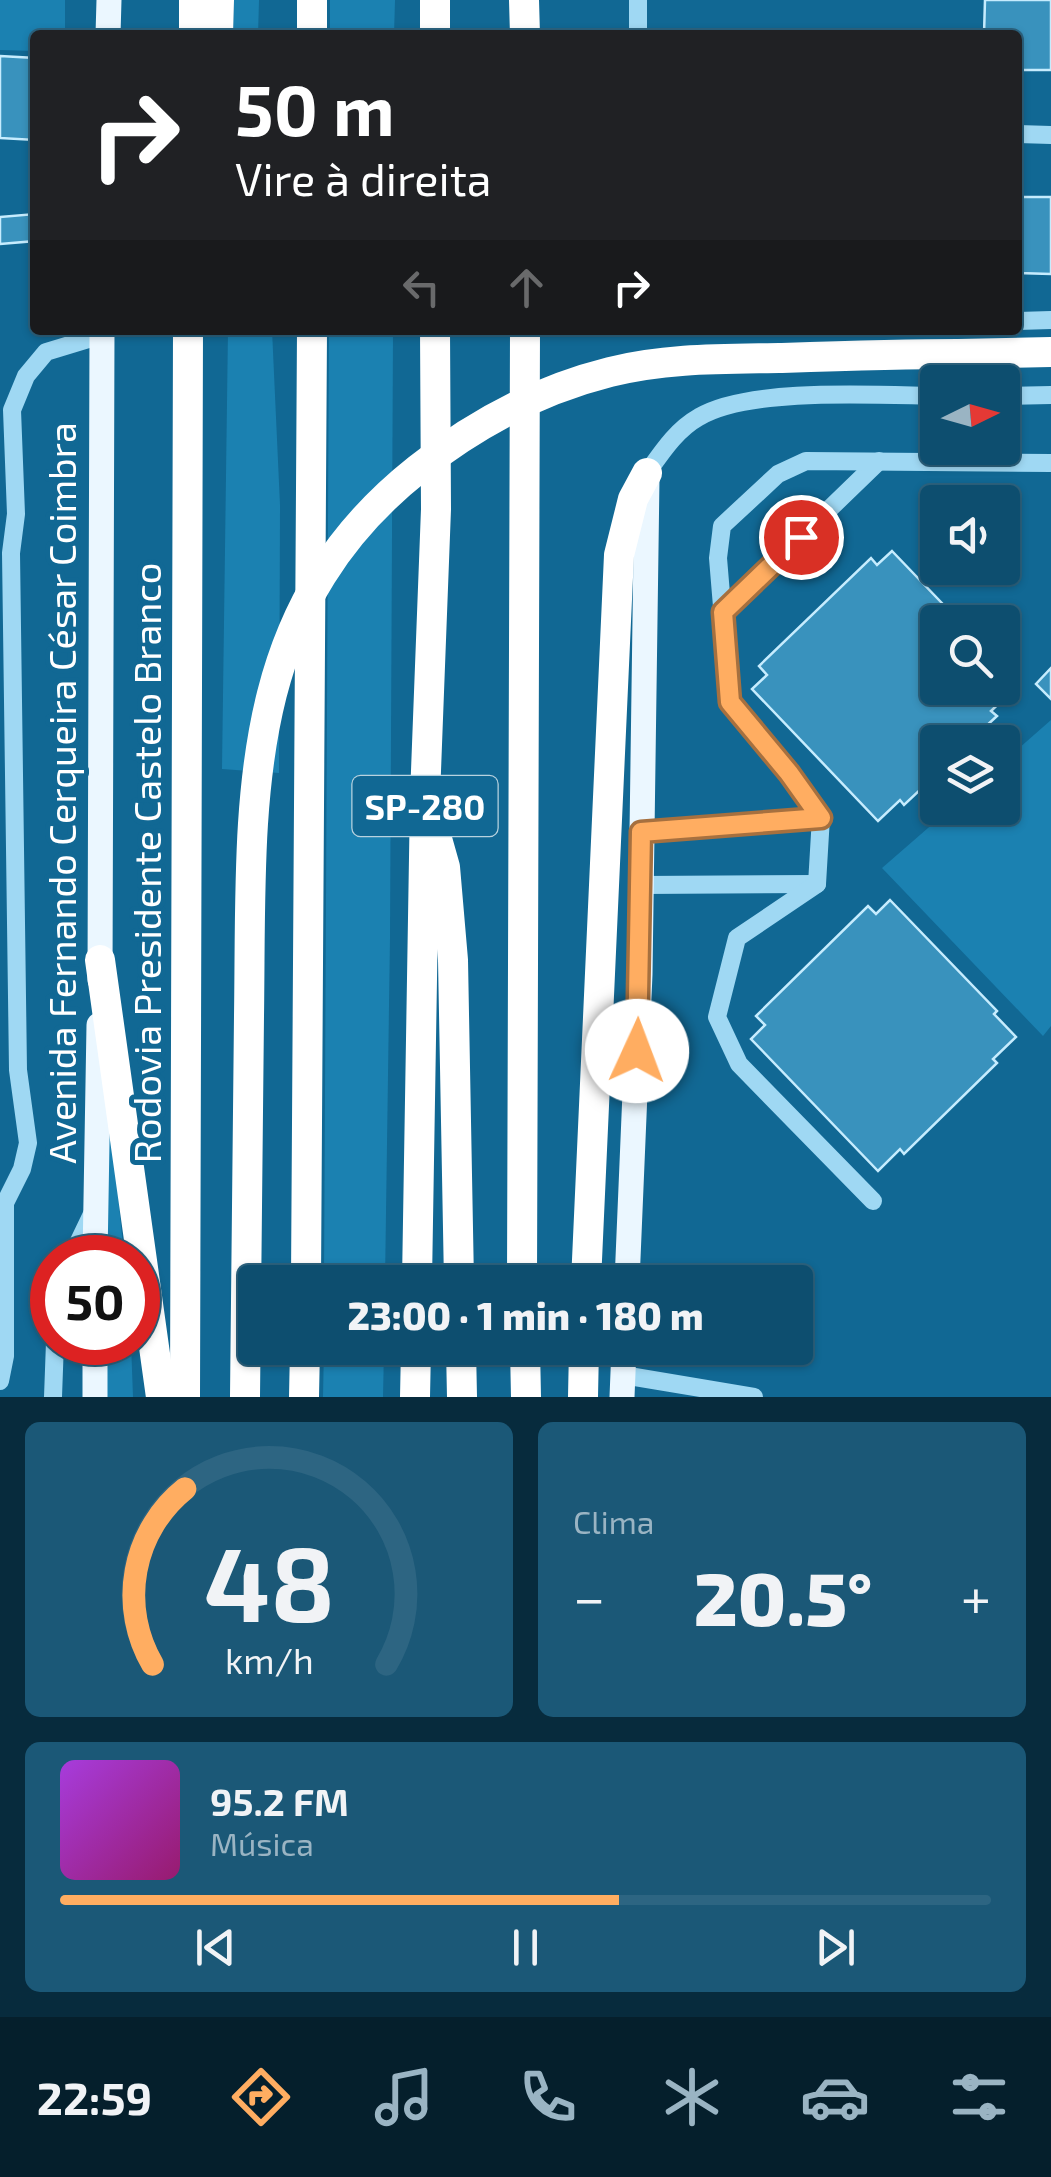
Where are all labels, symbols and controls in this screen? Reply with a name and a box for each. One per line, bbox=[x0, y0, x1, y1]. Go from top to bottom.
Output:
text: 50 m bbox=[235, 66, 395, 150]
icon: right bbox=[70, 70, 200, 200]
text: Vire à direita bbox=[235, 151, 492, 205]
icon: left bbox=[394, 260, 449, 315]
icon: ahead bbox=[499, 260, 554, 315]
icon: right bbox=[604, 260, 659, 315]
north arrow bbox=[920, 365, 1020, 465]
map controls bbox=[920, 365, 1020, 825]
street label: Avenida Fernando Cerqueira César Coimbra bbox=[38, 422, 84, 1164]
button: sound bbox=[920, 485, 1020, 585]
pin bbox=[759, 495, 844, 580]
icon: arrive bbox=[774, 510, 829, 565]
street label: Rodovia Presidente Castelo Branco bbox=[123, 563, 169, 1163]
button: search bbox=[920, 605, 1020, 705]
button: layers bbox=[920, 725, 1020, 825]
road number: SP-280 bbox=[352, 776, 498, 836]
position arrow bbox=[585, 999, 689, 1103]
speed limit sign: 50 bbox=[30, 1235, 160, 1365]
text: 23:00 · 1 min · 180 m bbox=[348, 1292, 703, 1338]
text: Clima bbox=[573, 1502, 654, 1540]
text: 48 bbox=[203, 1518, 335, 1643]
text: 20.5° bbox=[694, 1551, 872, 1641]
text: − bbox=[573, 1563, 605, 1629]
text: + bbox=[961, 1563, 991, 1629]
text: km/h bbox=[225, 1638, 313, 1681]
text: 95.2 FM bbox=[210, 1778, 349, 1824]
text: Música bbox=[210, 1824, 314, 1862]
icon: previous bbox=[188, 1920, 243, 1975]
icon: pause bbox=[498, 1920, 553, 1975]
icon: next bbox=[808, 1920, 863, 1975]
icon: directions bbox=[226, 2062, 296, 2132]
icon: music bbox=[369, 2062, 439, 2132]
icon: phone bbox=[513, 2062, 583, 2132]
icon: climate bbox=[657, 2062, 727, 2132]
icon: car bbox=[800, 2062, 870, 2132]
icon: filters bbox=[944, 2062, 1014, 2132]
text: 22:59 bbox=[37, 2070, 152, 2124]

